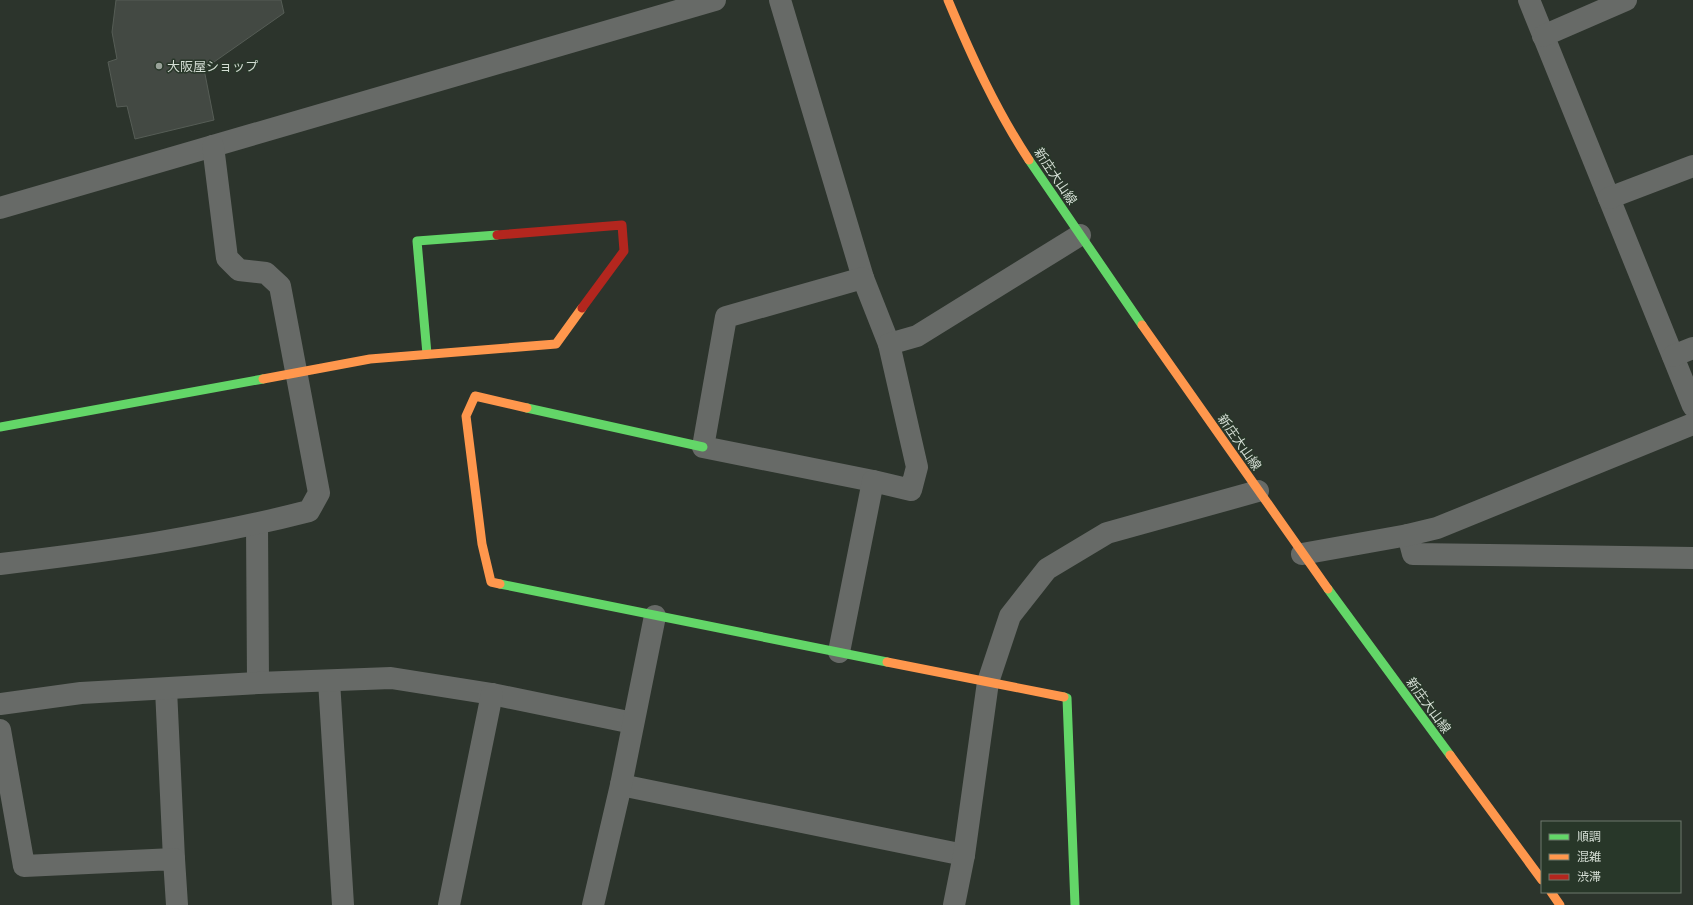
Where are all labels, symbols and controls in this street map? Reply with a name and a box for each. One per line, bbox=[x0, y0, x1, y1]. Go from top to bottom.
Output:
place label: 大阪屋ショップ bbox=[167, 58, 258, 75]
marker: 大阪屋ショップ bbox=[154, 61, 164, 71]
street label: 新庄大山線 bbox=[1030, 145, 1081, 208]
street label: 新庄大山線 bbox=[1214, 411, 1265, 474]
street label: 新庄大山線 bbox=[1403, 674, 1455, 737]
legend bbox=[1541, 821, 1681, 893]
text: 順調 bbox=[1577, 829, 1601, 844]
text: 混雑 bbox=[1577, 849, 1601, 864]
text: 渋滞 bbox=[1577, 869, 1601, 884]

